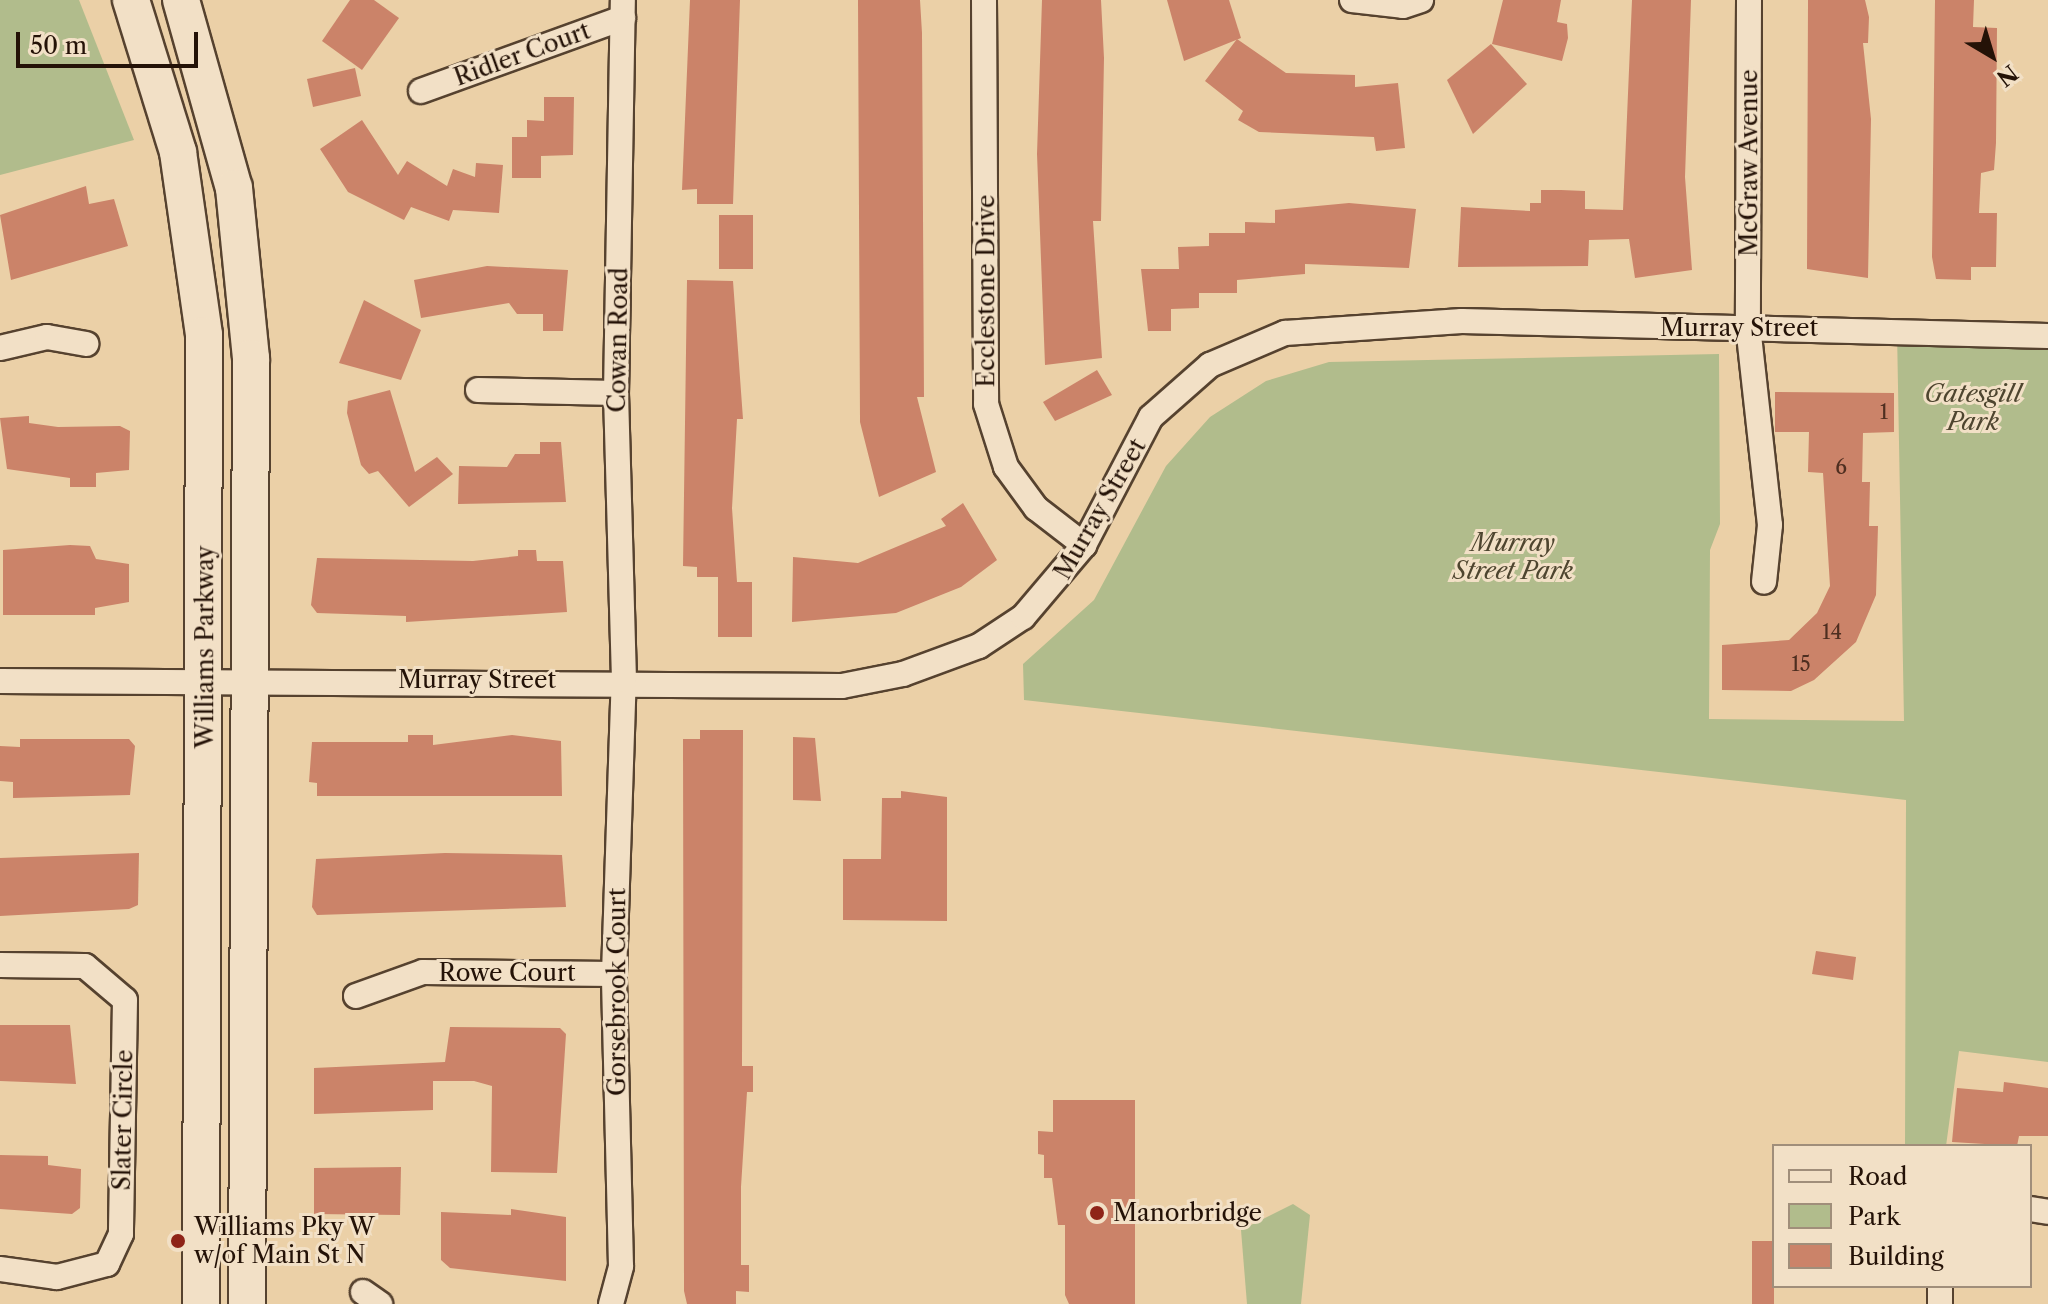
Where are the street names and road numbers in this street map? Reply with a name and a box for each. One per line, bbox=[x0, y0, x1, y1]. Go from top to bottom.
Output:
street label: Ridler Court bbox=[450, 16, 594, 92]
street label: McGraw Avenue bbox=[1735, 68, 1763, 258]
street label: Ecclestone Drive bbox=[972, 194, 1000, 388]
street label: Cowan Road bbox=[602, 267, 634, 413]
street label: Murray Street bbox=[1660, 314, 1818, 342]
street label: Murray Street bbox=[1048, 433, 1152, 585]
street label: Williams Parkway bbox=[191, 545, 219, 749]
street label: Murray Street bbox=[398, 666, 556, 694]
street label: Gorsebrook Court bbox=[603, 888, 631, 1096]
street label: Rowe Court bbox=[438, 959, 576, 987]
street label: Slater Circle bbox=[107, 1049, 139, 1191]

